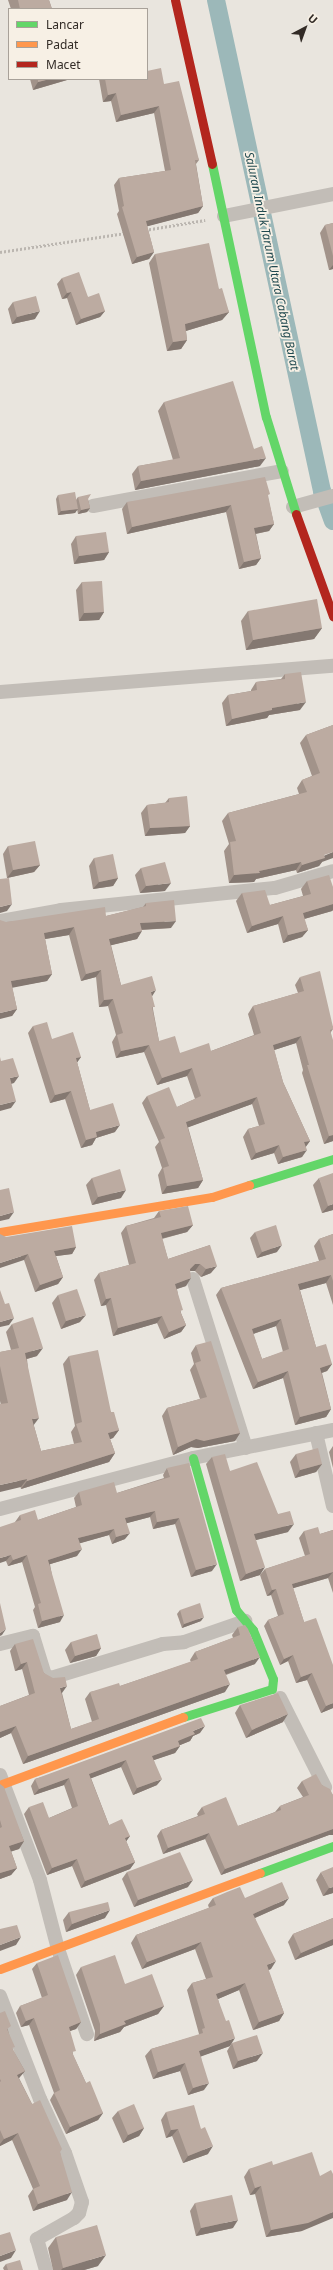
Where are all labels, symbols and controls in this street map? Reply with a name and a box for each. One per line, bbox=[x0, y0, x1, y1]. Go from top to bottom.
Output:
legend bbox=[8, 8, 148, 80]
north arrow bbox=[285, 8, 325, 48]
text: U bbox=[305, 10, 321, 27]
text: Lancar bbox=[46, 16, 84, 33]
text: Padat bbox=[46, 36, 78, 53]
text: Macet bbox=[46, 56, 80, 73]
water label: Saluran Induk Tarum Utara Cabang Barat bbox=[242, 151, 302, 371]

